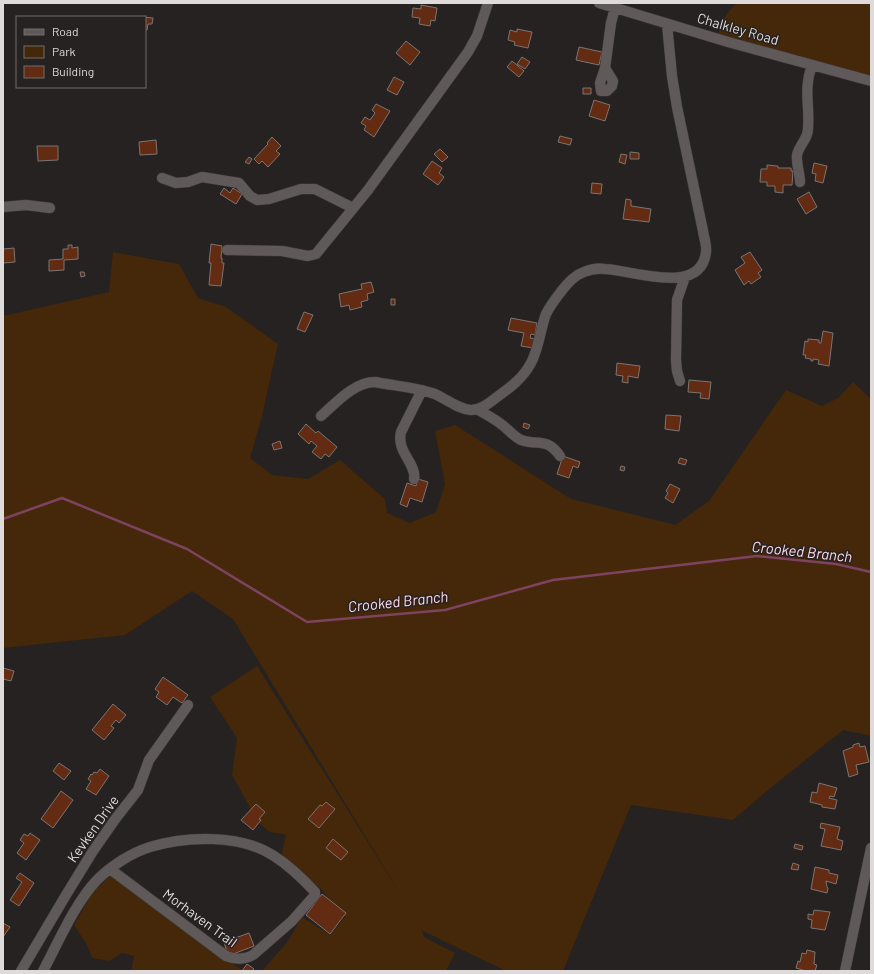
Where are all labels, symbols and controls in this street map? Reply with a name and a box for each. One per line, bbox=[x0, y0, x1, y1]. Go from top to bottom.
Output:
street label: Chalkley Road bbox=[695, 9, 781, 48]
legend bbox=[16, 16, 146, 88]
text: Road bbox=[52, 24, 79, 38]
text: Park bbox=[52, 44, 76, 58]
text: Building bbox=[52, 64, 94, 78]
water label: Crooked Branch bbox=[751, 537, 853, 565]
water label: Crooked Branch bbox=[347, 587, 449, 615]
street label: Kevken Drive bbox=[63, 792, 122, 866]
street label: Morhaven Trail bbox=[160, 885, 241, 950]

